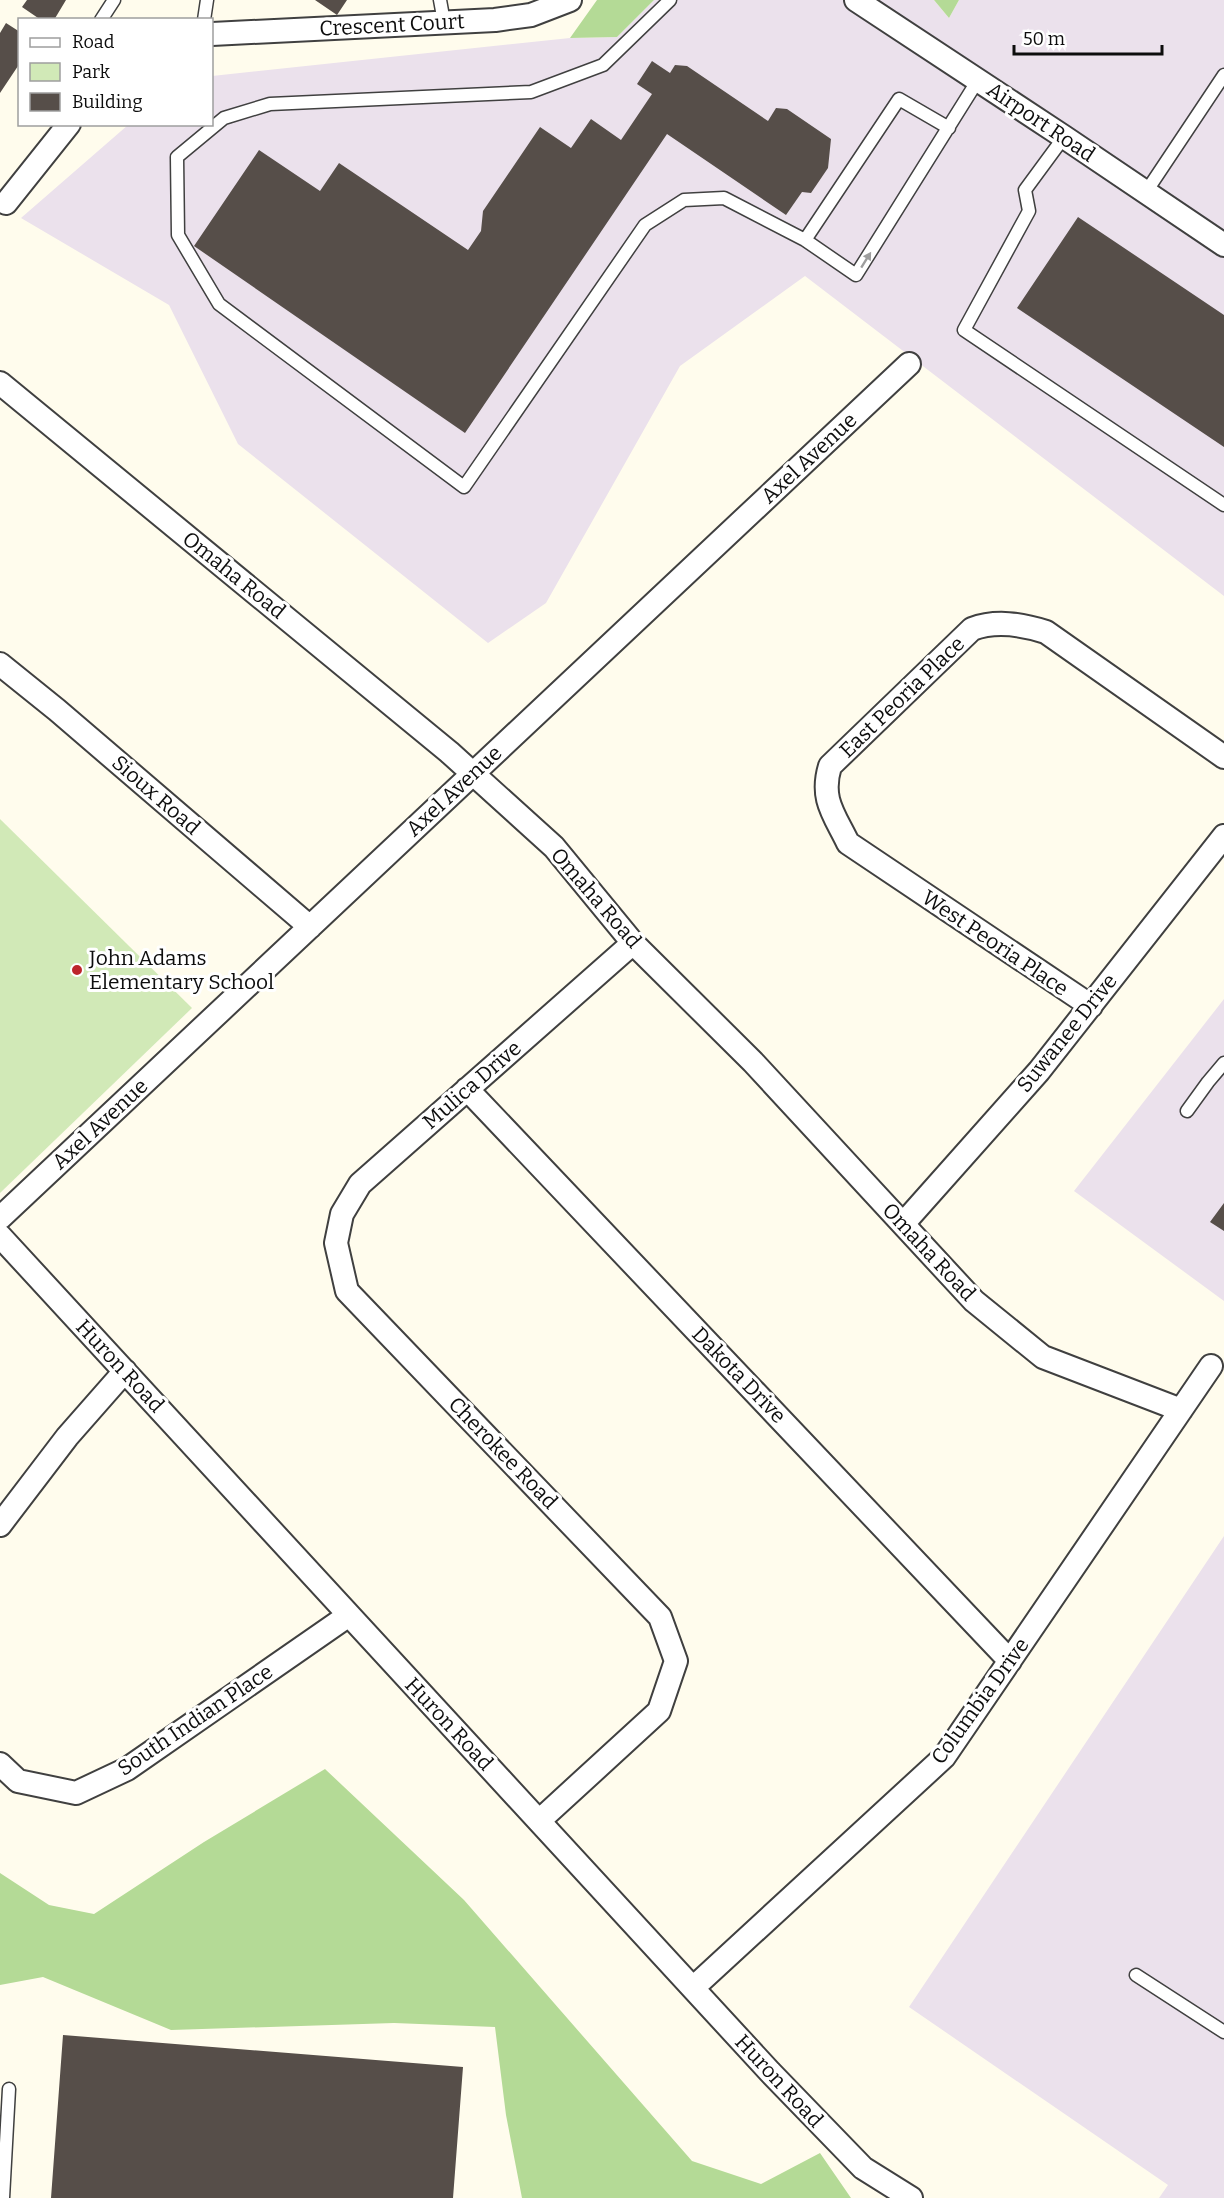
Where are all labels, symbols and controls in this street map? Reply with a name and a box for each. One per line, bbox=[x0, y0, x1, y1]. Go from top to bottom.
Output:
street label: Crescent Court bbox=[319, 8, 466, 42]
legend bbox=[18, 18, 213, 126]
scale bar bbox=[1014, 18, 1162, 56]
text: 50 m bbox=[1023, 28, 1065, 50]
text: Road bbox=[72, 31, 115, 53]
text: Park bbox=[72, 61, 111, 83]
street label: Airport Road bbox=[982, 76, 1100, 168]
text: Building bbox=[72, 91, 143, 113]
one-way arrow bbox=[860, 252, 871, 268]
street label: Axel Avenue bbox=[756, 407, 862, 509]
street label: Omaha Road bbox=[177, 526, 291, 624]
street label: East Peoria Place bbox=[834, 631, 970, 763]
street label: Axel Avenue bbox=[401, 740, 507, 842]
street label: Sioux Road bbox=[107, 750, 205, 840]
street label: Omaha Road bbox=[545, 842, 647, 954]
street label: West Peoria Place bbox=[917, 884, 1073, 1002]
place label: John Adams Elementary School bbox=[88, 945, 274, 995]
marker: John Adams Elementary School bbox=[70, 963, 84, 977]
street label: Suwanee Drive bbox=[1011, 968, 1123, 1098]
street label: Mulica Drive bbox=[417, 1035, 527, 1135]
street label: Axel Avenue bbox=[47, 1073, 153, 1175]
street label: Omaha Road bbox=[877, 1197, 981, 1307]
street label: Huron Road bbox=[70, 1314, 170, 1418]
street label: Dakota Drive bbox=[687, 1321, 791, 1429]
street label: Cherokee Road bbox=[443, 1391, 563, 1515]
street label: Columbia Drive bbox=[925, 1633, 1035, 1769]
street label: South Indian Place bbox=[112, 1658, 278, 1782]
street label: Huron Road bbox=[399, 1672, 499, 1776]
street label: Huron Road bbox=[729, 2029, 829, 2133]

